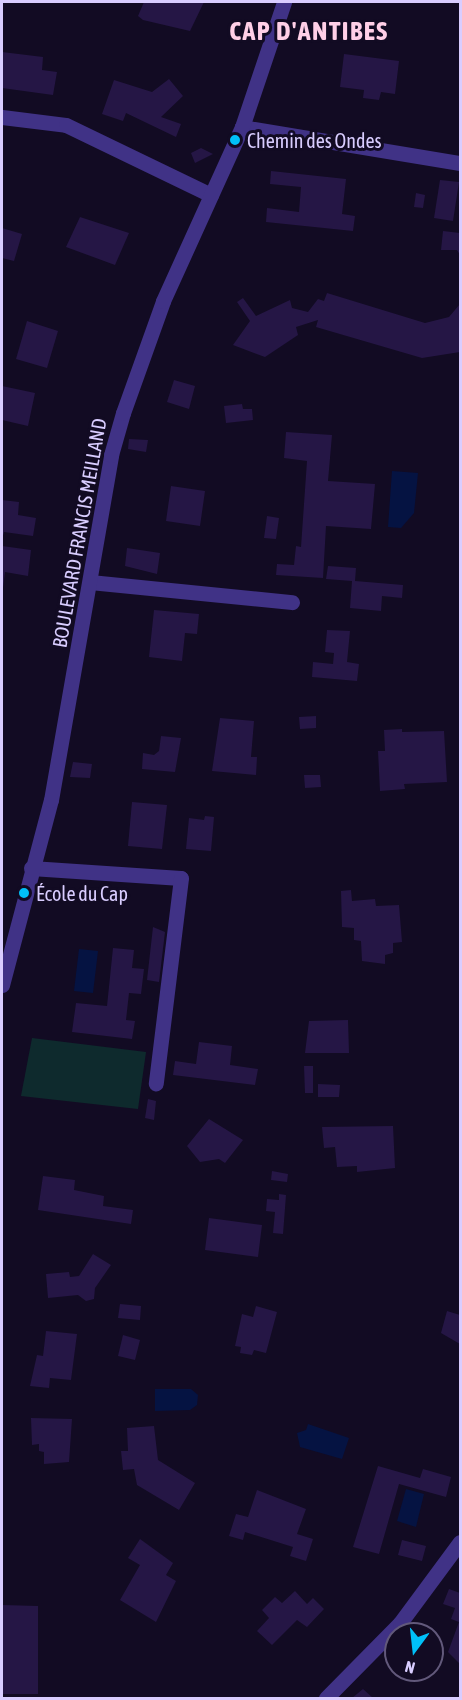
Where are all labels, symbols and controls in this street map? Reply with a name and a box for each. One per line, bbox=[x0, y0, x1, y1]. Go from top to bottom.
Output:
district label: CAP D'ANTIBES bbox=[229, 16, 389, 48]
place label: Chemin des Ondes bbox=[247, 128, 382, 152]
marker: Chemin des Ondes bbox=[228, 133, 242, 147]
street label: BOULEVARD FRANCIS MEILLAND bbox=[47, 416, 111, 650]
place label: École du Cap bbox=[36, 881, 128, 905]
marker: École du Cap bbox=[17, 886, 31, 900]
north arrow bbox=[384, 1622, 444, 1682]
text: N bbox=[403, 1658, 417, 1677]

